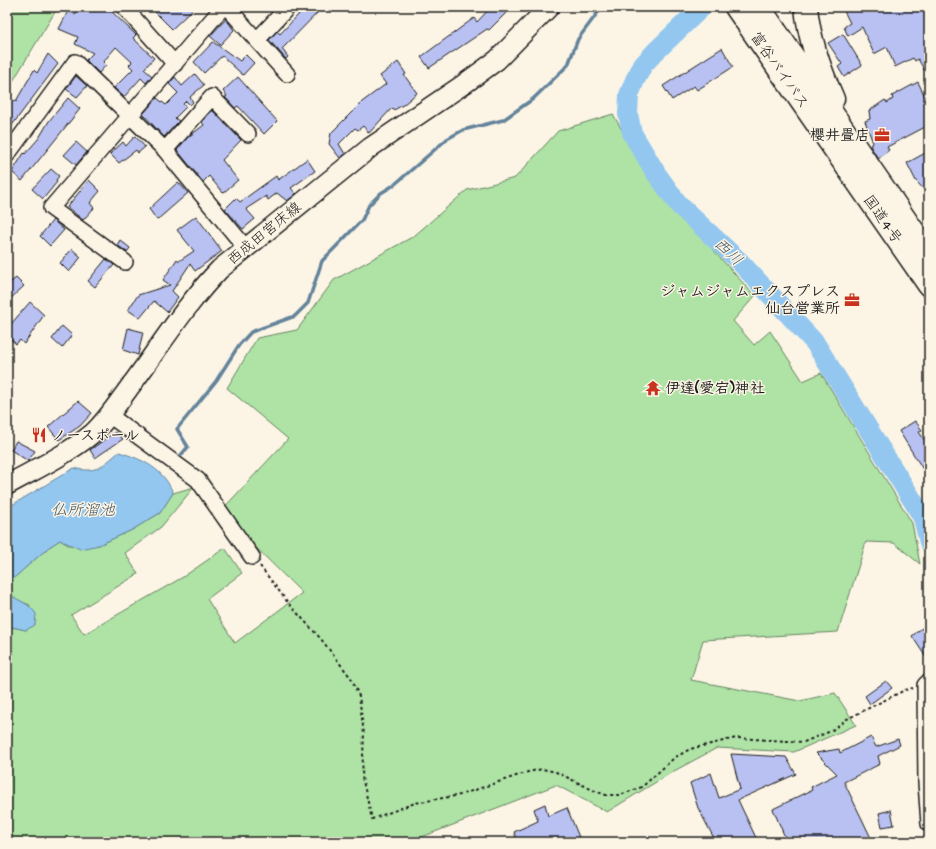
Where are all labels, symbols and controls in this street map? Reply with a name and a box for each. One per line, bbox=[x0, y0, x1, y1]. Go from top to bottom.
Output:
street label: 富谷バイパス bbox=[745, 28, 814, 113]
place label: 櫻井畳店 bbox=[810, 125, 870, 146]
office icon: 櫻井畳店 bbox=[873, 126, 891, 144]
street label: 国道4号 bbox=[858, 191, 907, 248]
street label: 西成田宮床線 bbox=[223, 197, 306, 270]
water label: 西川 bbox=[709, 233, 748, 271]
place label: ジャムジャムエクスプレス 仙台営業所 bbox=[660, 281, 840, 319]
office icon: ジャムジャムエクスプレス 仙台営業所 bbox=[843, 291, 861, 309]
place label: 伊達(愛宕)神社 bbox=[665, 378, 765, 399]
temple icon: 伊達(愛宕)神社 bbox=[644, 379, 662, 397]
place label: ノースポール bbox=[51, 425, 140, 446]
restaurant icon: ノースポール bbox=[30, 426, 48, 444]
water label: 仏所溜池 bbox=[51, 499, 116, 521]

